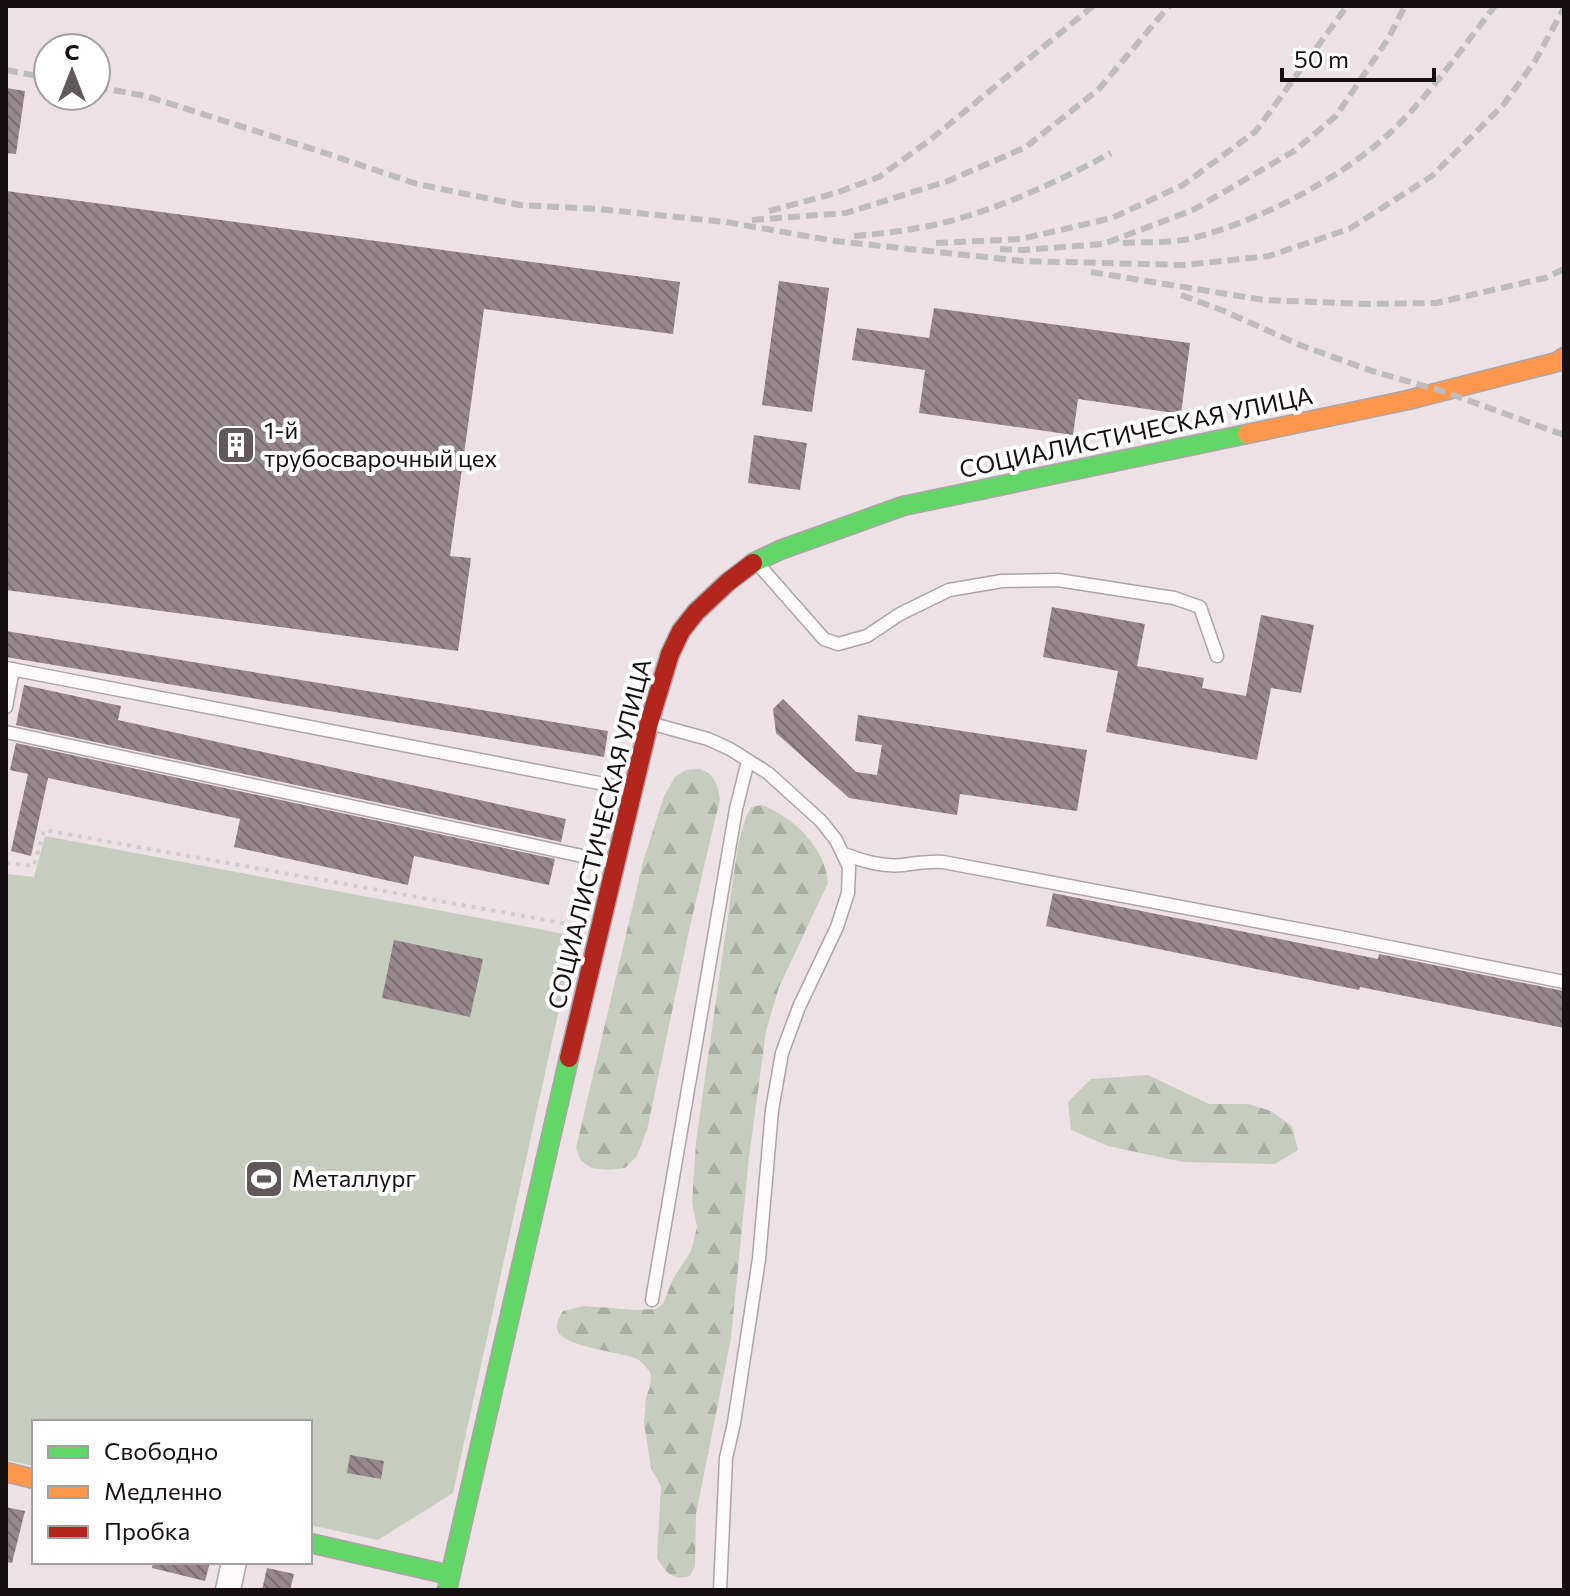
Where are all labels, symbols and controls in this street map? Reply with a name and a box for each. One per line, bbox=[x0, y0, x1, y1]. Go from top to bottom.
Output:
north arrow bbox=[32, 32, 112, 112]
scale bar bbox=[1282, 32, 1434, 82]
text: С bbox=[64, 38, 80, 65]
text: 50 m bbox=[1294, 44, 1349, 73]
street label: СОЦИАЛИСТИЧЕСКАЯ УЛИЦА bbox=[956, 380, 1315, 483]
place label: 1-й трубосварочный цех bbox=[264, 415, 498, 472]
building icon: 1-й трубосварочный цех bbox=[215, 424, 257, 466]
street label: СОЦИАЛИСТИЧЕСКАЯ УЛИЦА bbox=[541, 655, 656, 1012]
sports icon: Металлург bbox=[243, 1158, 285, 1200]
place label: Металлург bbox=[292, 1163, 416, 1192]
legend bbox=[32, 1420, 312, 1564]
text: Свободно bbox=[104, 1436, 218, 1465]
text: Медленно bbox=[104, 1476, 222, 1505]
text: Пробка bbox=[104, 1516, 190, 1545]

